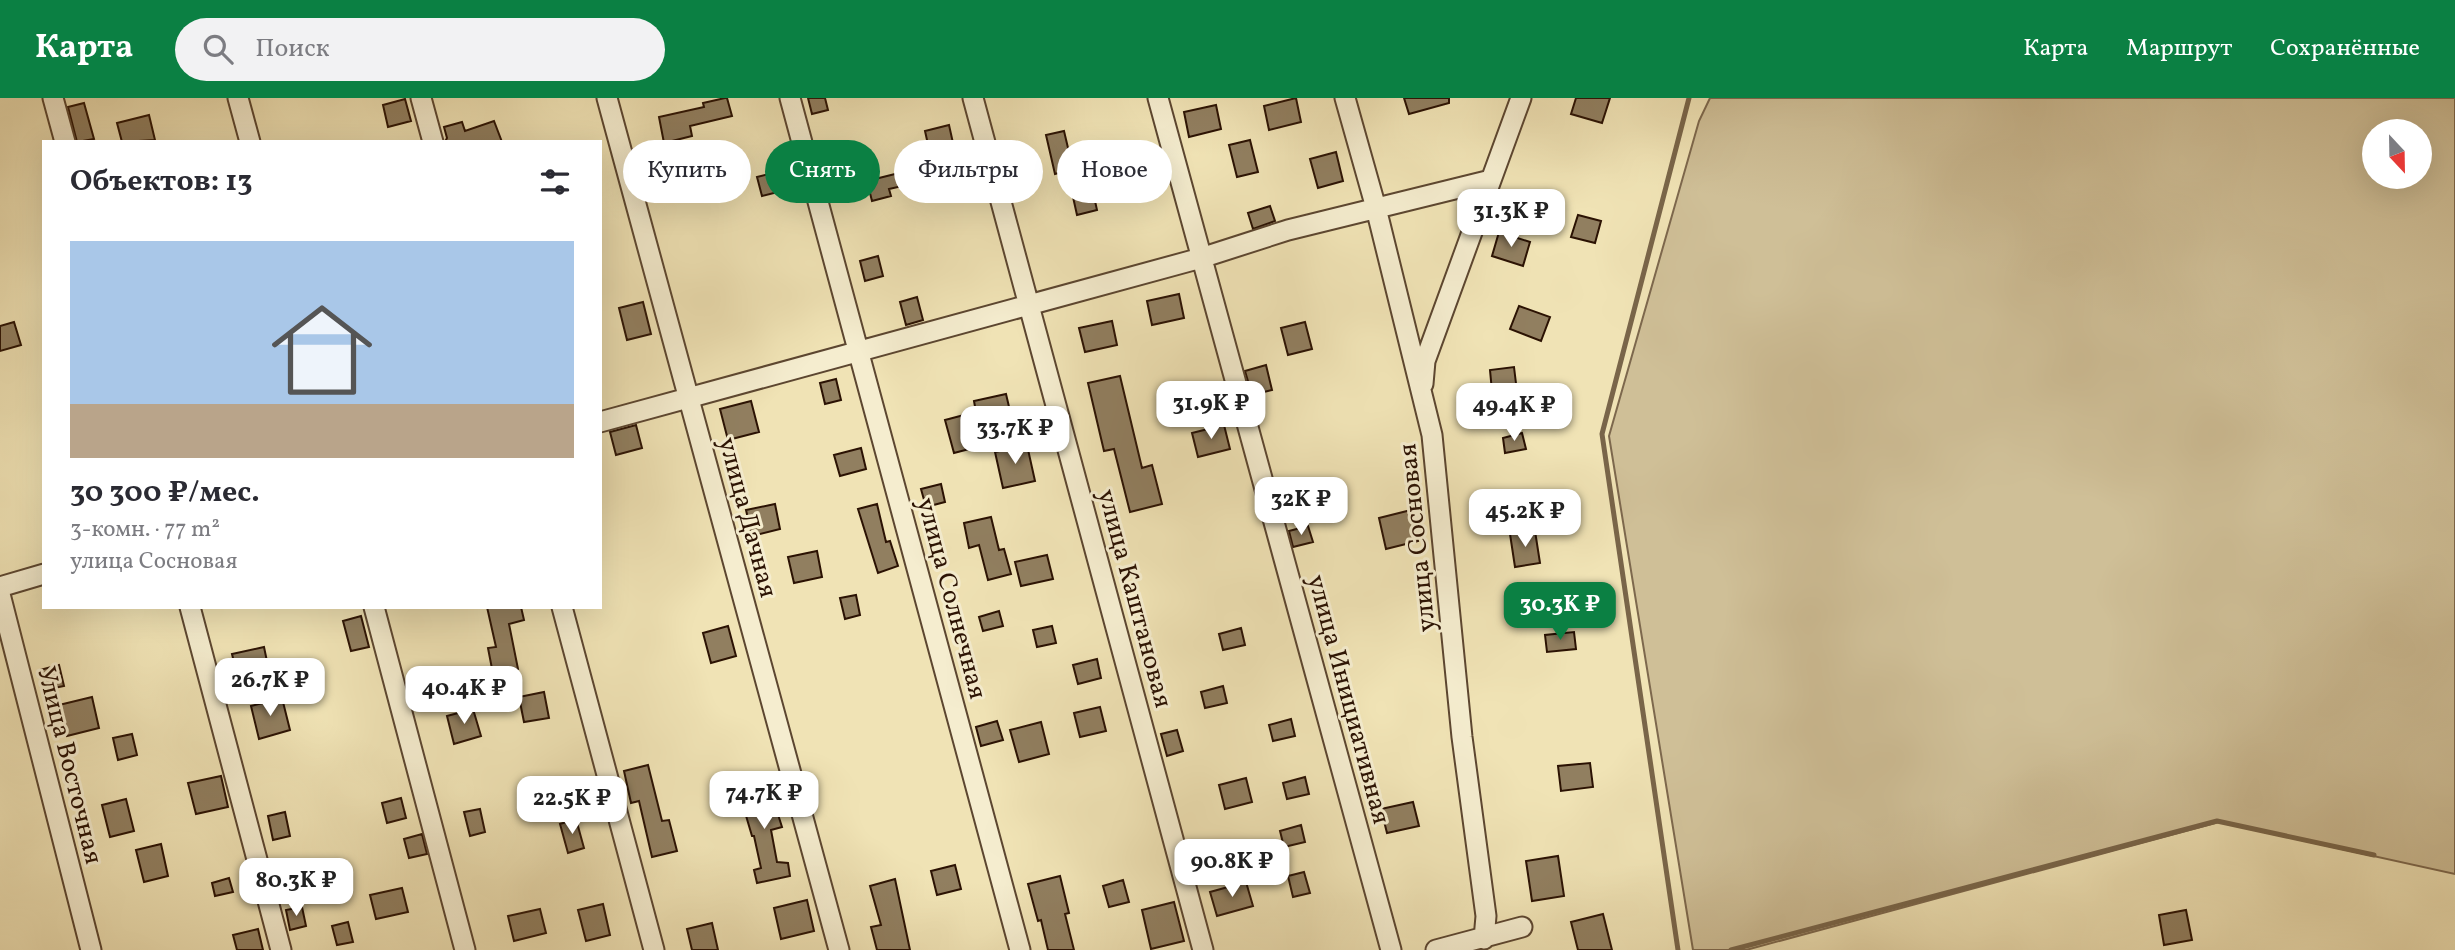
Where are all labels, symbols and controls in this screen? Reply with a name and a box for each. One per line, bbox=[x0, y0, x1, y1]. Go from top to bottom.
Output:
search box bbox=[175, 18, 665, 81]
text: Карта bbox=[35, 26, 133, 72]
icon: search bbox=[199, 30, 237, 68]
text: Поиск bbox=[255, 31, 330, 67]
text: Карта bbox=[2023, 32, 2088, 66]
text: Маршрут bbox=[2126, 32, 2232, 66]
text: Сохранённые bbox=[2270, 32, 2420, 66]
north arrow bbox=[2362, 119, 2432, 189]
map controls bbox=[2362, 119, 2432, 189]
chip: Купить bbox=[623, 140, 751, 203]
chip: Снять bbox=[765, 140, 880, 203]
chip: Фильтры bbox=[894, 140, 1043, 203]
chip: Новое bbox=[1057, 140, 1172, 203]
text: Объектов: 13 bbox=[70, 161, 253, 203]
icon: filters bbox=[536, 163, 574, 201]
pin: 31.3K ₽ bbox=[1446, 190, 1576, 249]
text: 31.3K ₽ bbox=[1473, 196, 1549, 228]
icon: home bbox=[259, 287, 385, 413]
pin: 31.9K ₽ bbox=[1146, 382, 1276, 441]
pin: 49.4K ₽ bbox=[1449, 384, 1579, 443]
text: 31.9K ₽ bbox=[1172, 388, 1250, 420]
text: 49.4K ₽ bbox=[1472, 390, 1556, 422]
pin: 33.7K ₽ bbox=[950, 406, 1080, 466]
text: 33.7K ₽ bbox=[976, 413, 1054, 445]
street label: улица Дачная bbox=[708, 433, 786, 602]
street label: улица Сосновая bbox=[1390, 442, 1446, 634]
text: 30 300 ₽/мес. bbox=[70, 472, 260, 514]
pin: 32K ₽ bbox=[1252, 478, 1350, 537]
text: 32K ₽ bbox=[1271, 484, 1331, 516]
street label: улица Каштановая bbox=[1088, 485, 1181, 712]
pin: 45.2K ₽ bbox=[1460, 490, 1590, 549]
street label: улица Солнечная bbox=[907, 494, 995, 703]
text: 45.2K ₽ bbox=[1485, 496, 1565, 528]
text: 3-комн. · 77 m² bbox=[70, 514, 220, 546]
text: улица Сосновая bbox=[70, 546, 238, 578]
street label: улица Инициативная bbox=[1297, 571, 1399, 828]
pin: 30.3K ₽ bbox=[1495, 582, 1625, 642]
text: 30.3K ₽ bbox=[1520, 589, 1600, 621]
pin: 26.7K ₽ bbox=[205, 658, 335, 718]
street label: Улица Восточная bbox=[27, 663, 111, 868]
text: 26.7K ₽ bbox=[231, 665, 309, 697]
pin: 40.4K ₽ bbox=[399, 666, 529, 726]
text: 40.4K ₽ bbox=[421, 673, 507, 705]
pin: 74.7K ₽ bbox=[699, 772, 829, 831]
pin: 22.5K ₽ bbox=[507, 776, 637, 836]
text: 74.7K ₽ bbox=[726, 778, 802, 810]
text: 22.5K ₽ bbox=[533, 783, 611, 815]
pin: 90.8K ₽ bbox=[1167, 840, 1297, 899]
text: 90.8K ₽ bbox=[1190, 846, 1274, 878]
pin: 80.3K ₽ bbox=[231, 858, 361, 918]
text: 80.3K ₽ bbox=[255, 865, 337, 897]

